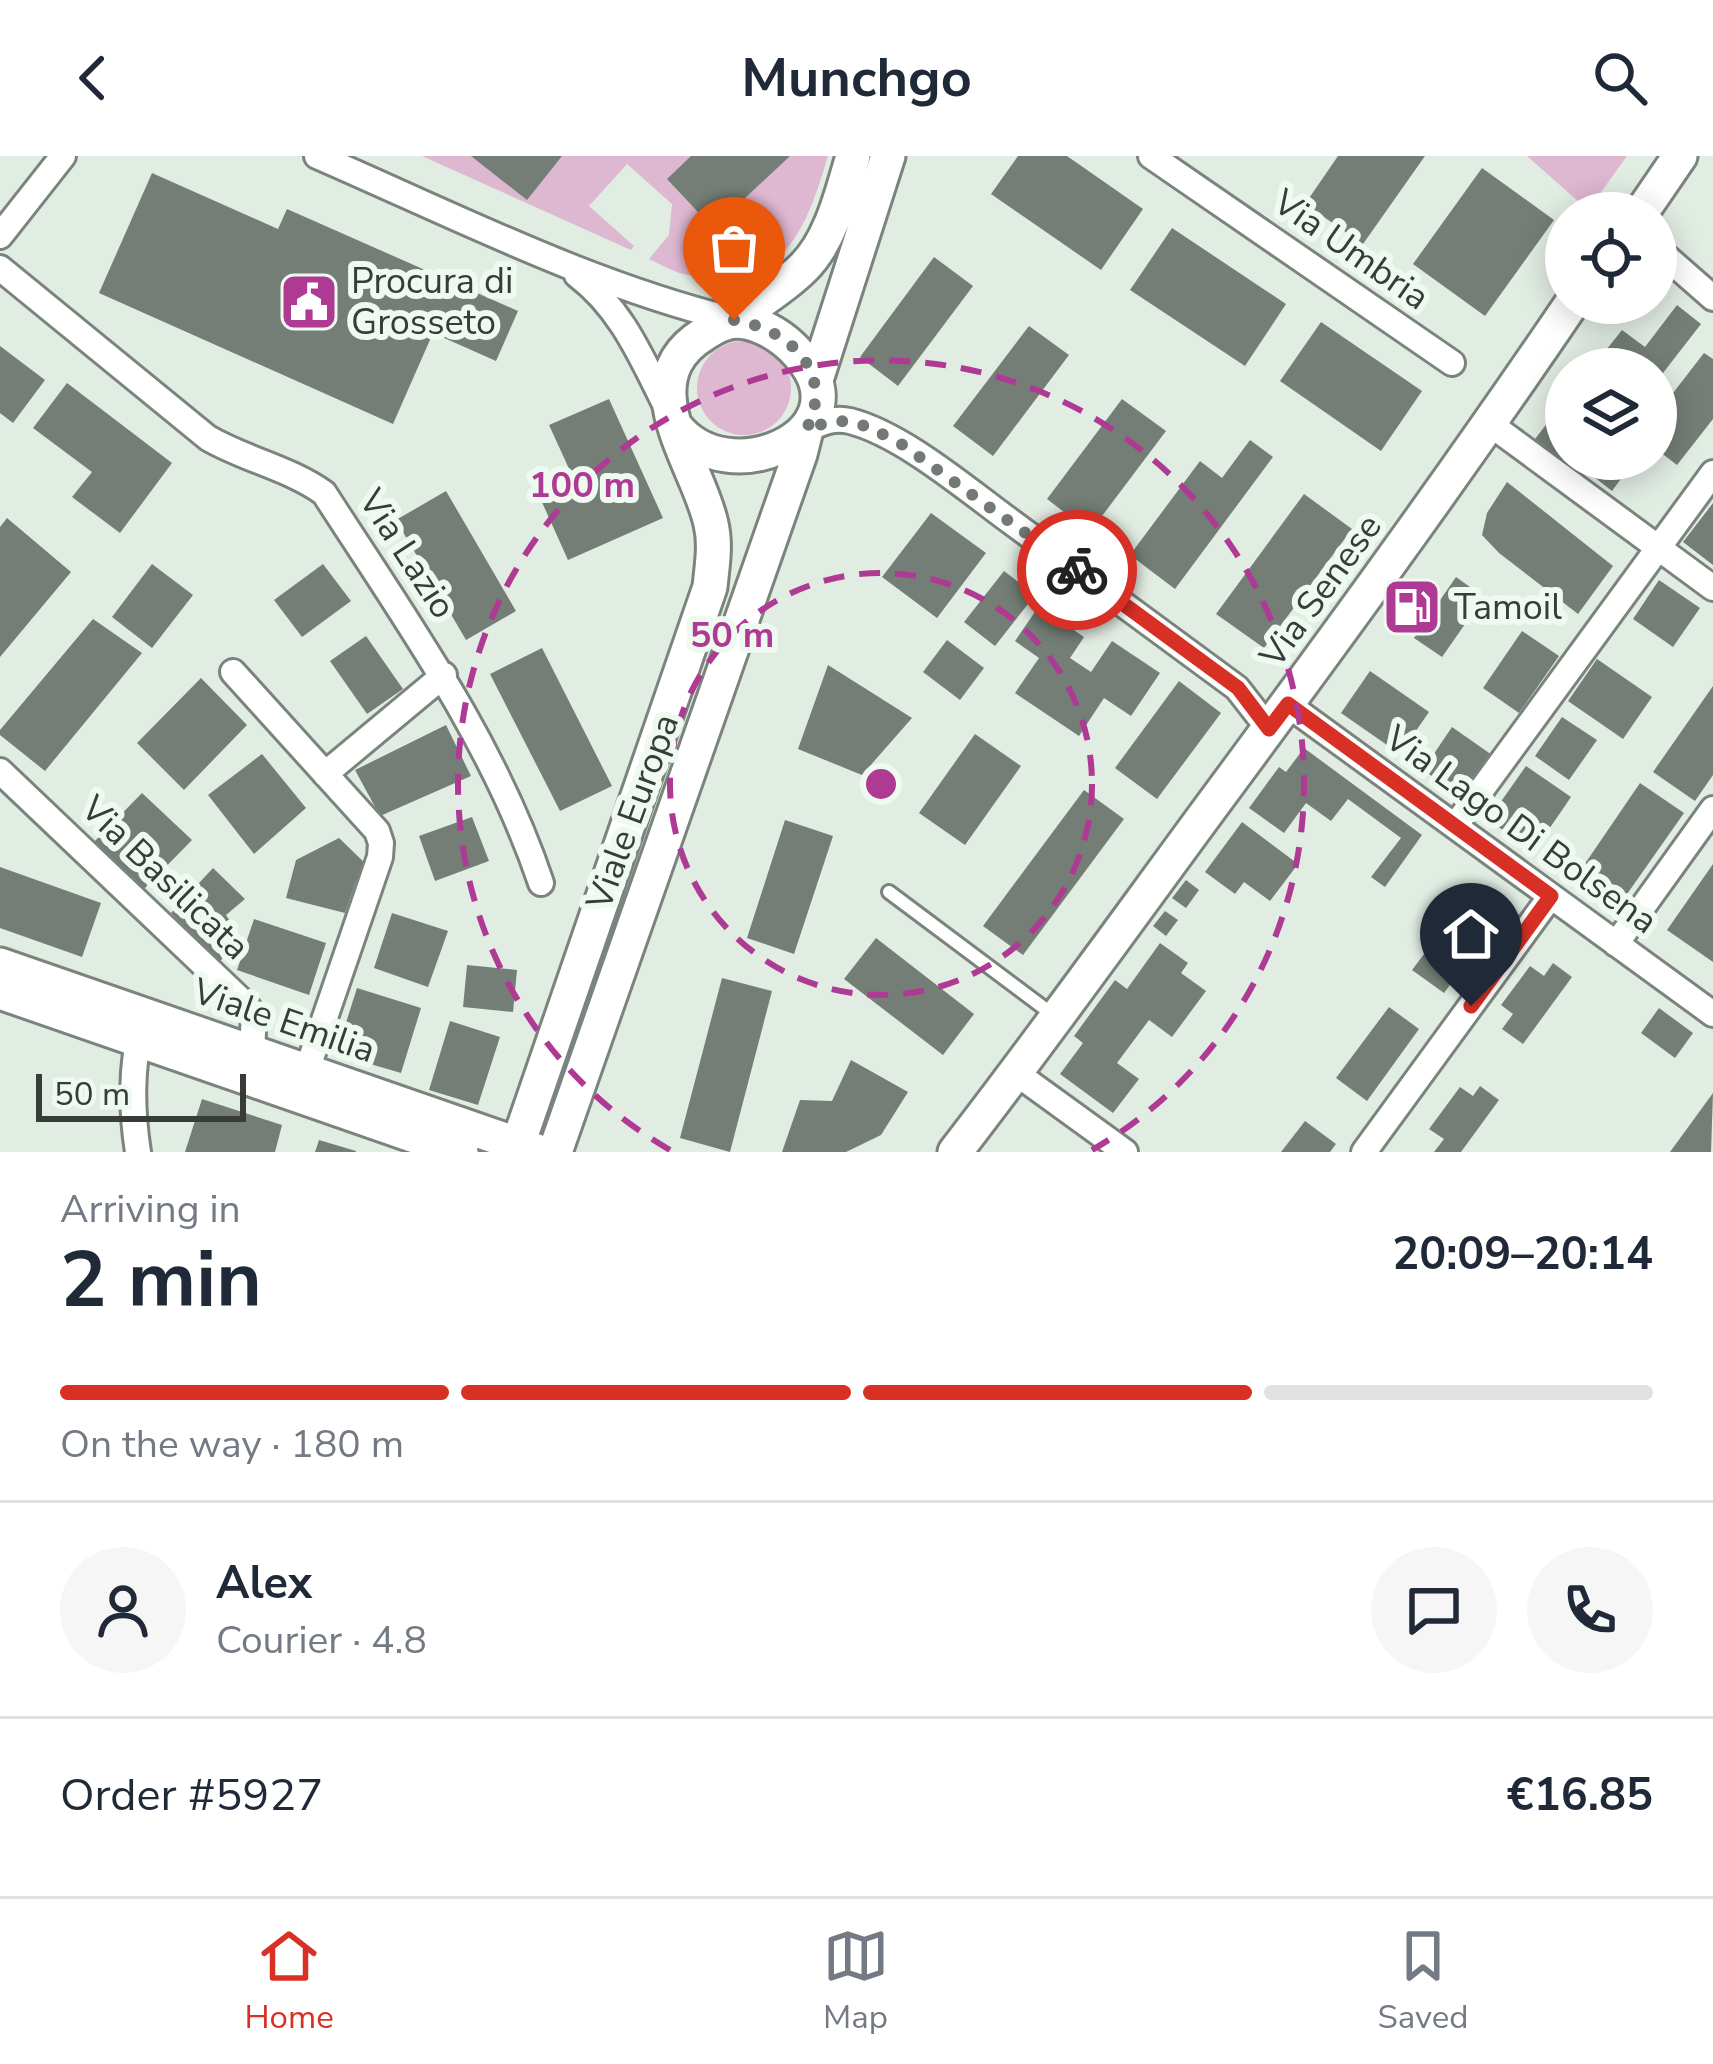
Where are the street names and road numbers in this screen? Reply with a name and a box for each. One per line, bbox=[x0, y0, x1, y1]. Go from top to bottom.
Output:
street label: Via Umbria bbox=[1262, 178, 1439, 322]
street label: Via Lazio bbox=[346, 479, 467, 628]
street label: Via Senese bbox=[1248, 504, 1393, 679]
street label: Viale Europa bbox=[575, 707, 691, 918]
street label: Via Lago Di Bolsena bbox=[1374, 714, 1667, 946]
street label: Via Basilicata bbox=[69, 784, 260, 971]
street label: Viale Emilia bbox=[186, 967, 382, 1075]

